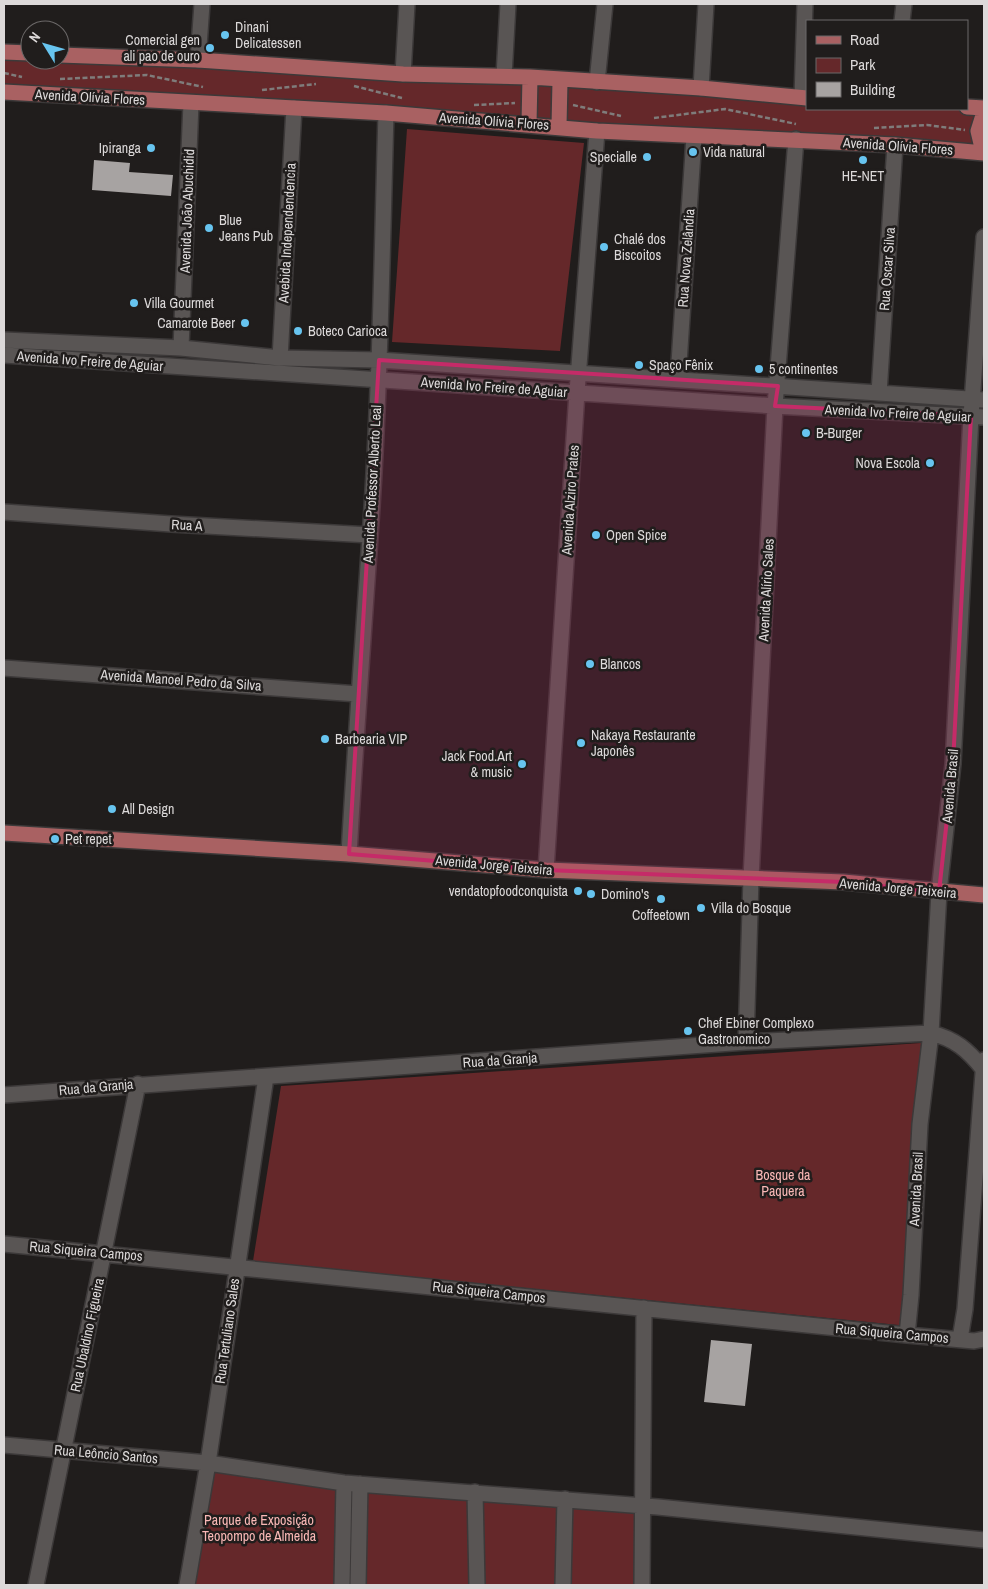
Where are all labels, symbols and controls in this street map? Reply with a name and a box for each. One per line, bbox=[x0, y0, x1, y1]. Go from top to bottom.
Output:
place label: Dinani Delicatessen bbox=[235, 18, 301, 52]
north arrow bbox=[20, 20, 70, 70]
legend bbox=[806, 20, 968, 110]
text: N bbox=[25, 28, 44, 46]
marker: Dinani Delicatessen bbox=[219, 29, 231, 41]
text: Road bbox=[850, 29, 879, 50]
place label: Comercial gen ali pao de ouro bbox=[123, 31, 200, 65]
marker: Comercial gen ali pao de ouro bbox=[204, 42, 216, 54]
text: Park bbox=[850, 54, 876, 75]
text: Building bbox=[850, 79, 895, 100]
street label: Avenida Olívia Flores bbox=[34, 85, 146, 109]
street label: Avenida Olívia Flores bbox=[437, 108, 550, 134]
street label: Avenida Olívia Flores bbox=[841, 133, 954, 159]
place label: Ipiranga bbox=[99, 139, 142, 157]
marker: Ipiranga bbox=[145, 142, 157, 154]
place label: Vida natural bbox=[703, 143, 765, 161]
marker: Vida natural bbox=[687, 146, 699, 158]
place label: Specialle bbox=[590, 148, 637, 166]
street label: Avenida João Abuchidid bbox=[176, 149, 198, 274]
marker: Specialle bbox=[641, 151, 653, 163]
marker: HE-NET bbox=[857, 154, 869, 166]
street label: Avebida Independendencia bbox=[274, 162, 300, 304]
place label: HE-NET bbox=[842, 167, 884, 185]
street label: Rua Nova Zelândia bbox=[674, 207, 698, 308]
place label: Blue Jeans Pub bbox=[219, 211, 273, 245]
marker: Blue Jeans Pub bbox=[203, 222, 215, 234]
street label: Rua Oscar Silva bbox=[875, 226, 899, 311]
place label: Chalé dos Biscoitos bbox=[614, 230, 666, 264]
marker: Chalé dos Biscoitos bbox=[598, 241, 610, 253]
place label: Villa Gourmet bbox=[144, 294, 214, 312]
marker: Villa Gourmet bbox=[128, 297, 140, 309]
place label: Camarote Beer bbox=[157, 314, 235, 332]
marker: Camarote Beer bbox=[239, 317, 251, 329]
place label: Boteco Carioca bbox=[308, 322, 388, 340]
marker: Boteco Carioca bbox=[292, 325, 304, 337]
street label: Avenida Ivo Freire de Aguiar bbox=[15, 347, 164, 375]
place label: Spaço Fênix bbox=[649, 356, 713, 374]
marker: Spaço Fênix bbox=[633, 359, 645, 371]
place label: 5 continentes bbox=[769, 360, 838, 378]
marker: 5 continentes bbox=[753, 363, 765, 375]
street label: Avenida Ivo Freire de Aguiar bbox=[419, 373, 568, 401]
street label: Avenida Ivo Freire de Aguiar bbox=[823, 400, 972, 426]
street label: Avenida Professor Alberto Leal bbox=[359, 405, 385, 564]
place label: B-Burger bbox=[816, 424, 862, 442]
marker: B-Burger bbox=[800, 427, 812, 439]
street label: Avenida Alziro Prates bbox=[557, 444, 583, 557]
place label: Nova Escola bbox=[856, 454, 921, 472]
marker: Nova Escola bbox=[924, 457, 936, 469]
street label: Rua A bbox=[171, 515, 203, 535]
place label: Open Spice bbox=[606, 526, 667, 544]
marker: Open Spice bbox=[590, 529, 602, 541]
street label: Avenida Alírio Sales bbox=[754, 538, 778, 643]
place label: Blancos bbox=[600, 655, 641, 673]
marker: Blancos bbox=[584, 658, 596, 670]
street label: Avenida Manoel Pedro da Silva bbox=[99, 665, 263, 695]
place label: Nakaya Restaurante Japonês bbox=[591, 726, 696, 760]
place label: Barbearia VIP bbox=[335, 730, 407, 748]
marker: Barbearia VIP bbox=[319, 733, 331, 745]
marker: Nakaya Restaurante Japonês bbox=[575, 737, 587, 749]
place label: Jack Food.Art & music bbox=[442, 747, 512, 781]
street label: Avenida Brasil bbox=[938, 748, 962, 825]
marker: Jack Food.Art & music bbox=[516, 758, 528, 770]
place label: All Design bbox=[121, 800, 174, 818]
marker: All Design bbox=[106, 803, 118, 815]
place label: Pet repet bbox=[65, 830, 112, 848]
marker: Pet repet bbox=[49, 833, 61, 845]
street label: Avenida Jorge Teixeira bbox=[434, 851, 554, 879]
street label: Avenida Jorge Teixeira bbox=[838, 874, 958, 902]
place label: vendatopfoodconquista bbox=[449, 882, 569, 900]
marker: vendatopfoodconquista bbox=[572, 885, 584, 897]
place label: Domino's bbox=[601, 885, 649, 903]
marker: Domino's bbox=[585, 888, 597, 900]
marker: Coffeetown bbox=[655, 893, 667, 905]
place label: Villa do Bosque bbox=[711, 899, 791, 917]
marker: Villa do Bosque bbox=[695, 902, 707, 914]
place label: Coffeetown bbox=[632, 906, 690, 924]
place label: Chef Ebiner Complexo Gastronomico bbox=[698, 1014, 814, 1048]
marker: Chef Ebiner Complexo Gastronomico bbox=[682, 1025, 694, 1037]
street label: Rua da Granja bbox=[462, 1048, 538, 1072]
street label: Rua da Granja bbox=[58, 1075, 135, 1099]
street label: Avenida Brasil bbox=[905, 1151, 927, 1228]
park label: Bosque da Paquera bbox=[756, 1166, 811, 1200]
street label: Rua Siqueira Campos bbox=[29, 1237, 144, 1265]
street label: Rua Ubaldino Figueira bbox=[66, 1276, 108, 1394]
street label: Rua Tertuliano Sales bbox=[211, 1277, 243, 1385]
street label: Rua Siqueira Campos bbox=[432, 1277, 547, 1307]
street label: Rua Siqueira Campos bbox=[835, 1319, 950, 1347]
street label: Rua Leôncio Santos bbox=[53, 1441, 159, 1468]
park label: Parque de Exposição Teopompo de Almeida bbox=[202, 1511, 317, 1545]

